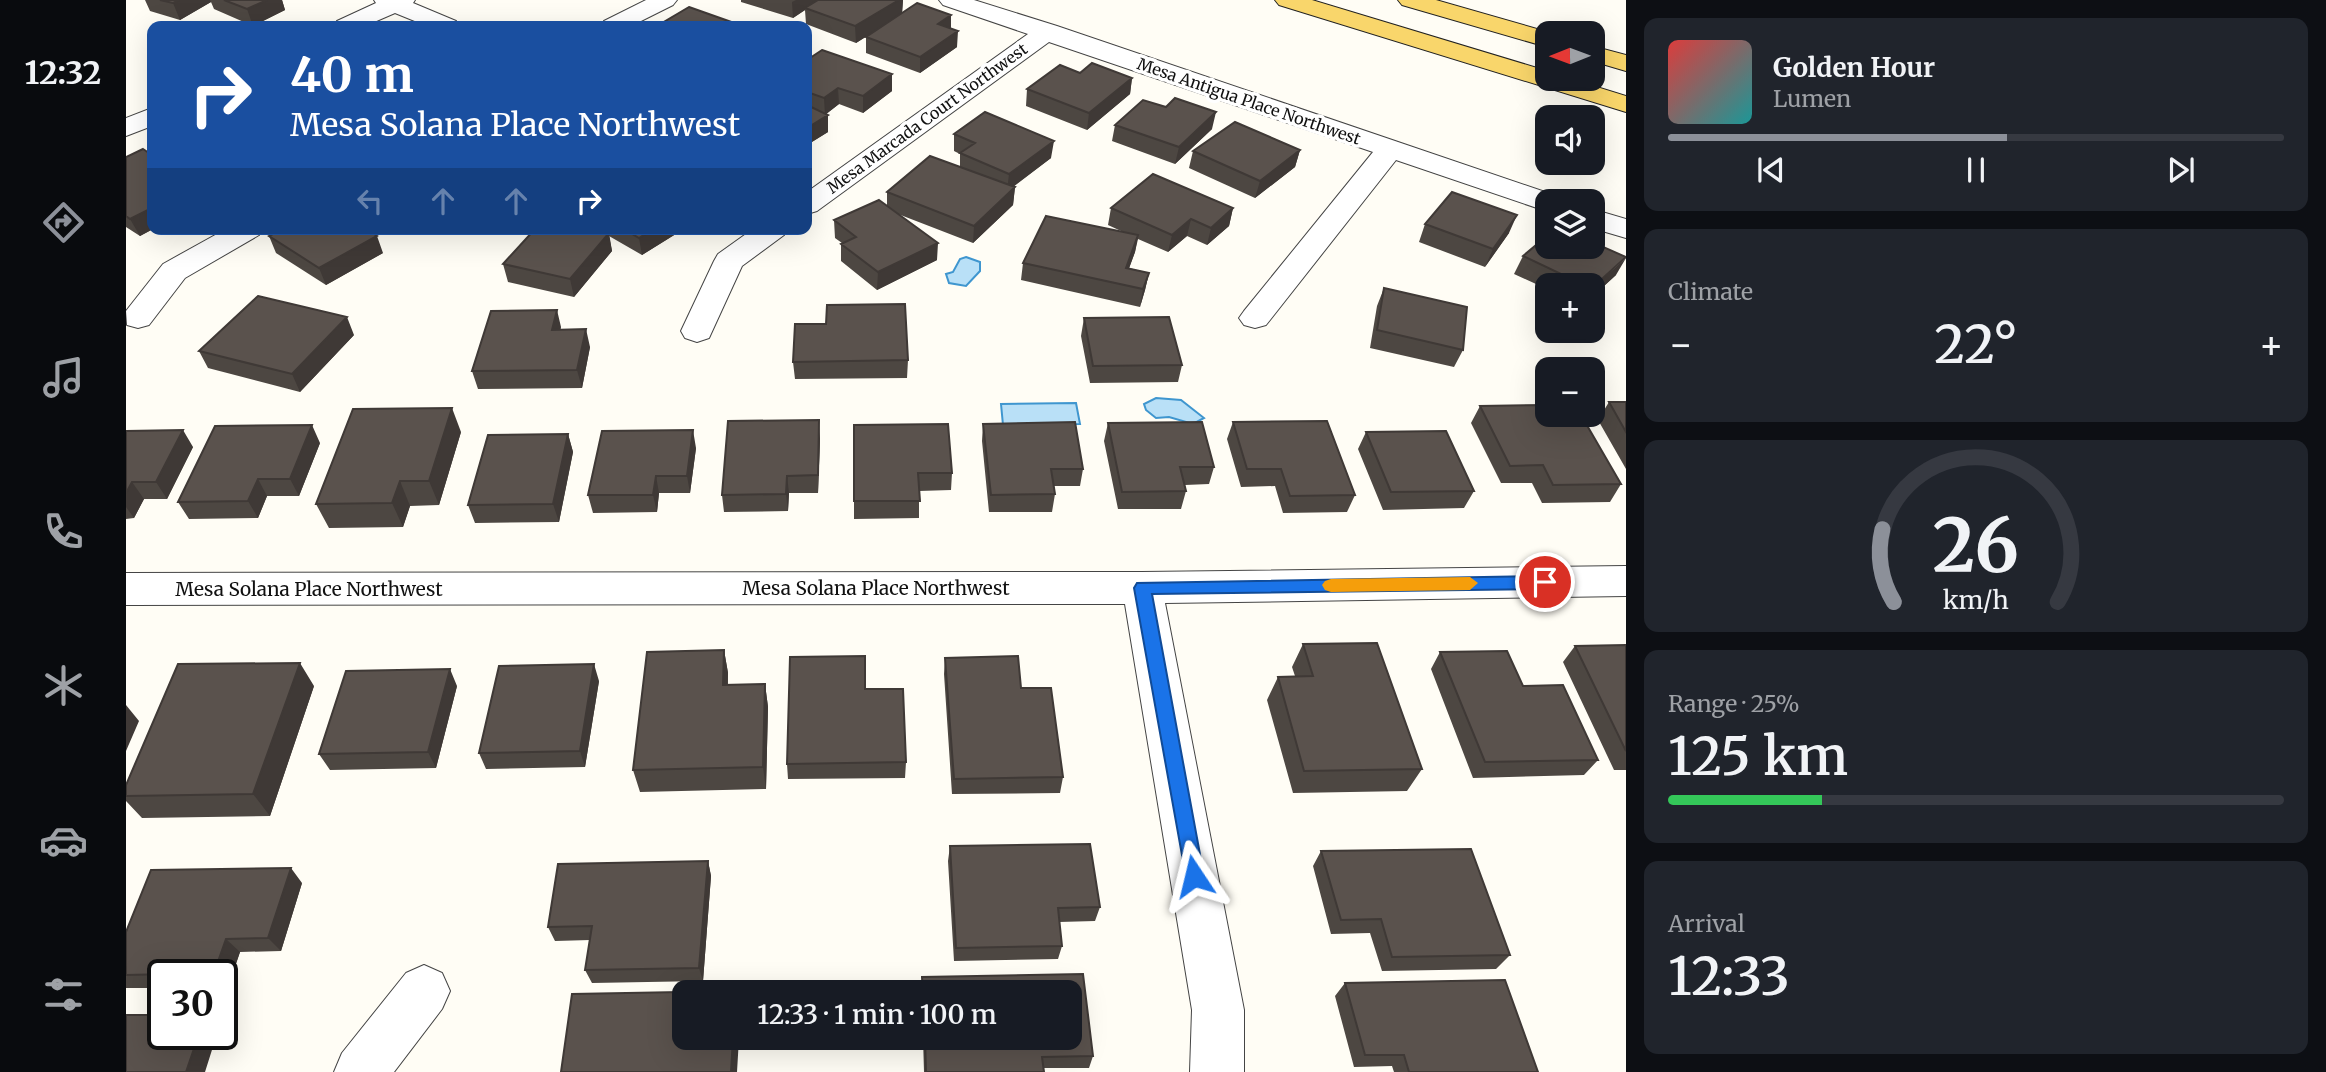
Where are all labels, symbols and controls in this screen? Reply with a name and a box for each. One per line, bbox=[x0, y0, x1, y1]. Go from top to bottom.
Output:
north arrow bbox=[1535, 21, 1605, 91]
map controls bbox=[1535, 21, 1605, 427]
street label: Mesa Marcada Court Northwest bbox=[823, 38, 1032, 197]
text: 40 m bbox=[290, 44, 414, 105]
icon: right bbox=[175, 49, 266, 140]
text: Golden Hour bbox=[1773, 51, 1935, 84]
text: 12:32 bbox=[25, 53, 101, 93]
street label: Mesa Antigua Place Northwest bbox=[1135, 53, 1364, 149]
text: Lumen bbox=[1773, 84, 1851, 113]
text: Mesa Solana Place Northwest bbox=[290, 105, 740, 145]
button: sound bbox=[1535, 105, 1605, 175]
icon: previous bbox=[1752, 151, 1790, 189]
icon: pause bbox=[1957, 151, 1995, 189]
icon: next bbox=[2162, 151, 2200, 189]
icon: left bbox=[351, 182, 389, 220]
icon: ahead bbox=[424, 182, 462, 220]
icon: ahead bbox=[497, 182, 535, 220]
icon: right bbox=[570, 182, 608, 220]
button: layers bbox=[1535, 189, 1605, 259]
icon: directions bbox=[39, 198, 88, 247]
button: + bbox=[1535, 273, 1605, 343]
text: Climate bbox=[1668, 277, 1753, 306]
text: 22° bbox=[1934, 312, 2018, 377]
text: − bbox=[1668, 321, 1693, 368]
text: + bbox=[2259, 321, 2284, 368]
icon: music bbox=[39, 353, 88, 402]
button: − bbox=[1535, 357, 1605, 427]
text: 26 bbox=[1933, 500, 2019, 592]
icon: phone bbox=[39, 507, 88, 556]
pin bbox=[1515, 552, 1575, 612]
icon: arrive bbox=[1526, 563, 1564, 601]
street label: Mesa Solana Place Northwest bbox=[742, 576, 1010, 600]
street label: Mesa Solana Place Northwest bbox=[175, 577, 443, 601]
text: km/h bbox=[1943, 584, 2009, 616]
icon: climate bbox=[39, 661, 88, 710]
text: Range · 25% bbox=[1668, 689, 1799, 718]
text: 125 km bbox=[1668, 724, 1848, 789]
icon: car bbox=[39, 816, 88, 865]
position arrow bbox=[1157, 839, 1231, 913]
text: Arrival bbox=[1668, 909, 1745, 938]
text: 12:33 bbox=[1668, 944, 1790, 1009]
speed limit sign: 30 bbox=[147, 959, 238, 1050]
icon: filters bbox=[39, 970, 88, 1019]
text: 12:33 · 1 min · 100 m bbox=[757, 998, 997, 1031]

